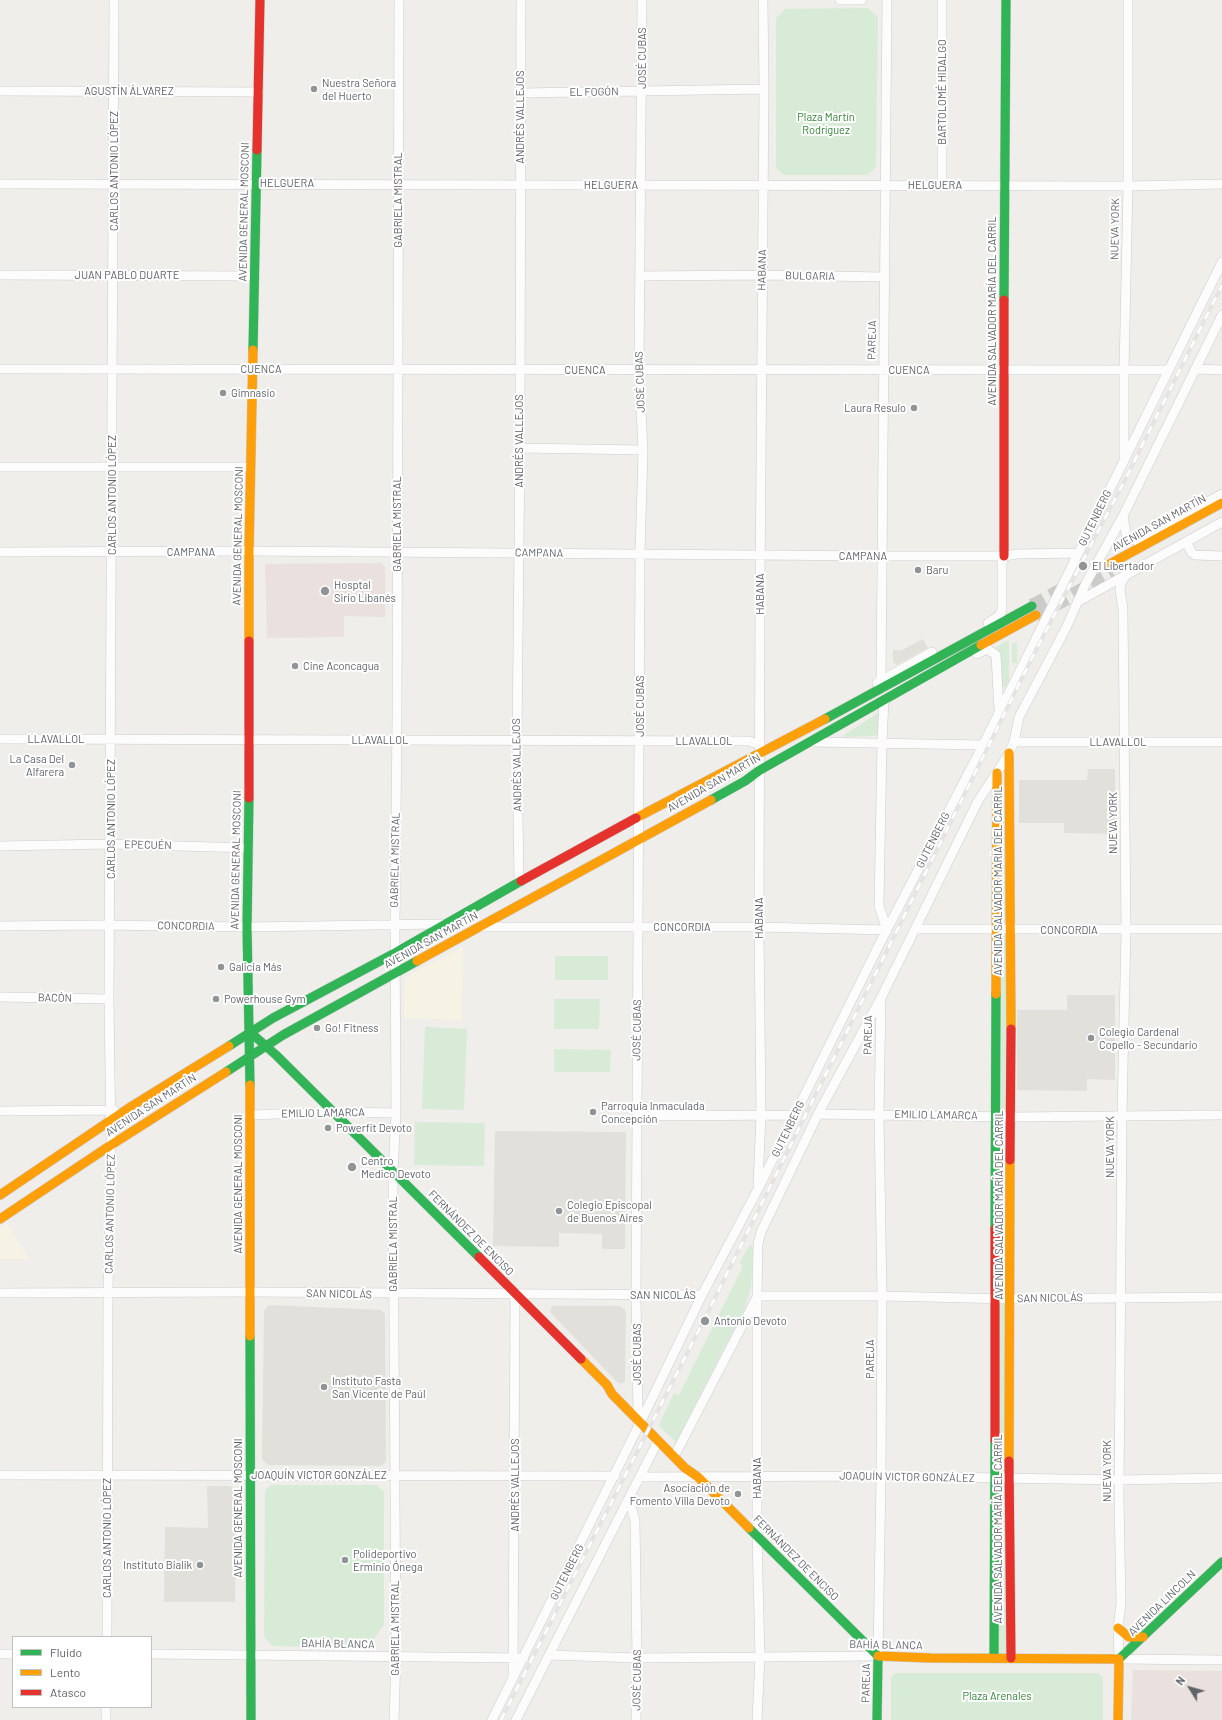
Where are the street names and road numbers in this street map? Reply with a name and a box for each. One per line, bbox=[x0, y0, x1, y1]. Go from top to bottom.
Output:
street label: JOSÉ CUBAS bbox=[635, 27, 649, 89]
street label: BARTOLOMÉ HIDALGO bbox=[935, 39, 949, 145]
street label: ANDRÉS VALLEJOS bbox=[513, 70, 527, 164]
street label: AGUSTÍN ÁLVAREZ bbox=[84, 84, 174, 98]
street label: EL FOGÓN bbox=[569, 85, 619, 99]
street label: CARLOS ANTONIO LÓPEZ bbox=[107, 111, 121, 231]
street label: AVENIDA GENERAL MOSCONI bbox=[236, 142, 252, 282]
street label: GABRIELA MISTRAL bbox=[391, 152, 405, 248]
street label: HELGUERA bbox=[260, 176, 314, 190]
street label: HELGUERA bbox=[584, 178, 638, 192]
street label: HELGUERA bbox=[908, 178, 962, 192]
street label: NUEVA YORK bbox=[1108, 198, 1122, 260]
street label: AVENIDA SALVADOR MARÍA DEL CARRIL bbox=[985, 216, 999, 406]
street label: HABANA bbox=[755, 249, 769, 291]
street label: JUAN PABLO DUARTE bbox=[75, 268, 179, 282]
street label: BULGARIA bbox=[785, 269, 835, 283]
street label: PAREJA bbox=[865, 320, 879, 360]
street label: JOSÉ CUBAS bbox=[632, 351, 648, 413]
street label: CUENCA bbox=[240, 362, 282, 376]
street label: CUENCA bbox=[564, 363, 606, 377]
street label: CUENCA bbox=[888, 363, 930, 377]
street label: ANDRÉS VALLEJOS bbox=[512, 394, 526, 488]
street label: CARLOS ANTONIO LÓPEZ bbox=[105, 435, 119, 555]
street label: AVENIDA GENERAL MOSCONI bbox=[230, 466, 246, 606]
street label: GABRIELA MISTRAL bbox=[390, 476, 404, 572]
street label: GUTENBERG bbox=[1076, 488, 1114, 548]
street label: AVENIDA SAN MARTÍN bbox=[1110, 492, 1208, 554]
street label: CAMPANA bbox=[167, 545, 215, 559]
street label: CAMPANA bbox=[515, 546, 563, 560]
street label: CAMPANA bbox=[839, 549, 887, 563]
street label: HABANA bbox=[753, 573, 767, 615]
street label: JOSÉ CUBAS bbox=[633, 675, 647, 737]
street label: ANDRÉS VALLEJOS bbox=[510, 718, 524, 812]
street label: LLAVALLOL bbox=[28, 732, 84, 746]
street label: LLAVALLOL bbox=[352, 733, 408, 747]
street label: LLAVALLOL bbox=[676, 734, 732, 748]
street label: LLAVALLOL bbox=[1090, 735, 1146, 749]
street label: AVENIDA SAN MARTÍN bbox=[665, 751, 763, 815]
street label: CARLOS ANTONIO LÓPEZ bbox=[104, 759, 118, 879]
street label: AVENIDA SALVADOR MARÍA DEL CARRIL bbox=[991, 786, 1005, 976]
street label: AVENIDA GENERAL MOSCONI bbox=[228, 790, 244, 930]
street label: NUEVA YORK bbox=[1106, 792, 1120, 854]
street label: GUTENBERG bbox=[913, 810, 953, 870]
street label: GABRIELA MISTRAL bbox=[388, 812, 402, 908]
street label: EPECUÉN bbox=[124, 838, 172, 852]
street label: HABANA bbox=[752, 897, 766, 939]
street label: AVENIDA SAN MARTÍN bbox=[382, 909, 480, 971]
street label: CONCORDIA bbox=[157, 919, 215, 933]
street label: CONCORDIA bbox=[653, 920, 711, 934]
street label: CONCORDIA bbox=[1040, 923, 1098, 937]
street label: BACÓN bbox=[38, 991, 72, 1005]
street label: JOSÉ CUBAS bbox=[630, 999, 644, 1061]
street label: PAREJA bbox=[861, 1015, 875, 1055]
street label: AVENIDA SAN MARTÍN bbox=[103, 1071, 199, 1139]
street label: GUTENBERG bbox=[769, 1099, 807, 1159]
street label: EMILIO LAMARCA bbox=[281, 1106, 365, 1120]
street label: EMILIO LAMARCA bbox=[894, 1108, 978, 1122]
street label: AVENIDA SALVADOR MARÍA DEL CARRIL bbox=[992, 1110, 1006, 1300]
street label: AVENIDA GENERAL MOSCONI bbox=[231, 1114, 245, 1254]
street label: NUEVA YORK bbox=[1103, 1116, 1117, 1178]
street label: CARLOS ANTONIO LÓPEZ bbox=[102, 1154, 118, 1274]
street label: FERNÁNDEZ DE ENCISO bbox=[426, 1188, 516, 1278]
street label: GABRIELA MISTRAL bbox=[386, 1196, 400, 1292]
street label: SAN NICOLÁS bbox=[306, 1287, 372, 1301]
street label: SAN NICOLÁS bbox=[630, 1288, 696, 1302]
street label: SAN NICOLÁS bbox=[1017, 1291, 1083, 1305]
street label: JOSÉ CUBAS bbox=[630, 1323, 644, 1385]
street label: PAREJA bbox=[863, 1339, 877, 1379]
street label: AVENIDA SALVADOR MARÍA DEL CARRIL bbox=[991, 1434, 1005, 1624]
street label: AVENIDA GENERAL MOSCONI bbox=[231, 1438, 245, 1578]
street label: ANDRÉS VALLEJOS bbox=[508, 1438, 522, 1532]
street label: NUEVA YORK bbox=[1100, 1440, 1114, 1502]
street label: HABANA bbox=[750, 1457, 764, 1499]
street label: JOAQUÍN VICTOR GONZÁLEZ bbox=[251, 1468, 387, 1482]
street label: JOAQUÍN VICTOR GONZÁLEZ bbox=[839, 1469, 975, 1485]
street label: CARLOS ANTONIO LÓPEZ bbox=[100, 1478, 114, 1598]
street label: FERNÁNDEZ DE ENCISO bbox=[751, 1513, 841, 1603]
street label: GUTENBERG bbox=[547, 1542, 587, 1602]
street label: AVENIDA LINCOLN bbox=[1126, 1567, 1198, 1639]
street label: GABRIELA MISTRAL bbox=[388, 1580, 402, 1676]
street label: BAHÍA BLANCA bbox=[301, 1637, 375, 1651]
street label: BAHÍA BLANCA bbox=[849, 1638, 923, 1652]
street label: JOSÉ CUBAS bbox=[630, 1649, 644, 1711]
street label: PAREJA bbox=[859, 1663, 873, 1703]

